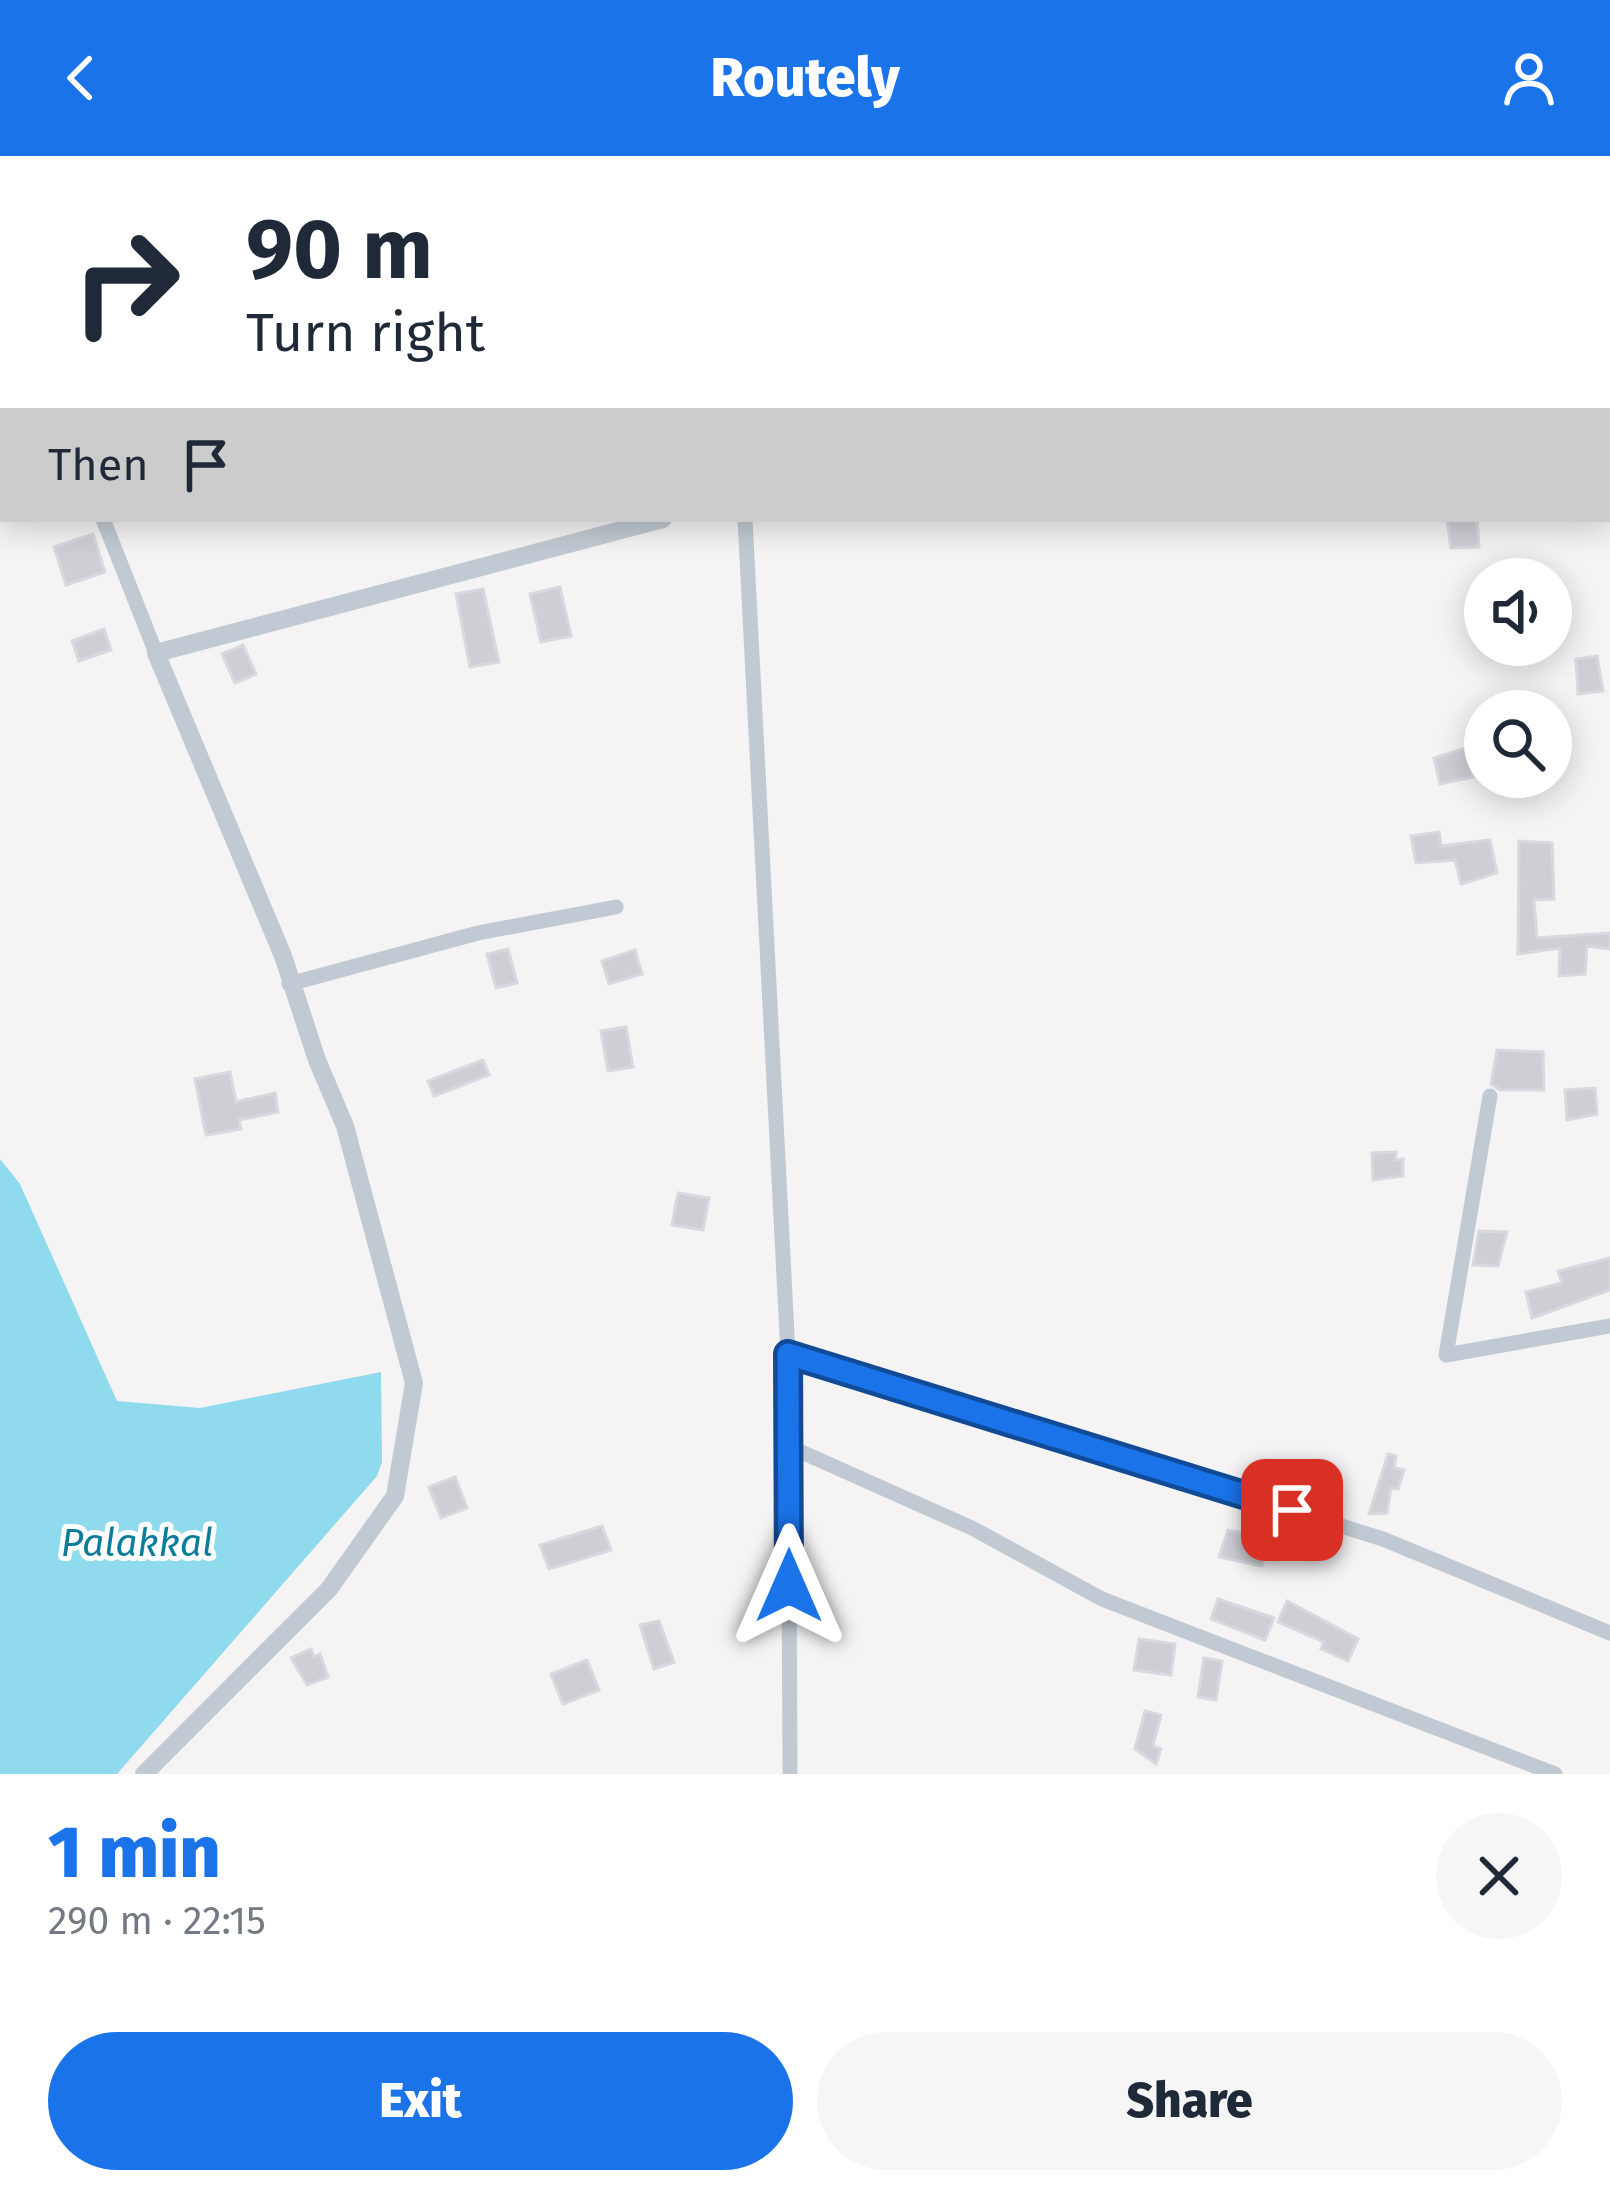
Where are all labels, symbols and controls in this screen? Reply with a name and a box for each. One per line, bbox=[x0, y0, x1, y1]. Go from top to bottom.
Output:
icon: back bbox=[48, 45, 114, 111]
icon: person bbox=[1496, 45, 1562, 111]
text: Routely bbox=[710, 46, 900, 110]
text: 90 m bbox=[246, 199, 433, 300]
icon: right bbox=[48, 204, 204, 360]
text: Turn right bbox=[246, 301, 485, 365]
icon: arrive bbox=[173, 432, 239, 498]
text: Then bbox=[48, 438, 149, 492]
map controls bbox=[1464, 558, 1572, 798]
button: sound bbox=[1464, 558, 1572, 666]
button: search bbox=[1464, 690, 1572, 798]
pin bbox=[1241, 1459, 1343, 1561]
icon: arrive bbox=[1259, 1477, 1325, 1543]
water label: Palakkal bbox=[61, 1520, 213, 1566]
position arrow bbox=[726, 1523, 852, 1649]
text: 1 min bbox=[48, 1810, 221, 1896]
button: close bbox=[1436, 1813, 1562, 1939]
text: 290 m · 22:15 bbox=[48, 1898, 266, 1944]
button: Exit bbox=[48, 2032, 793, 2170]
button: Share bbox=[817, 2032, 1562, 2170]

